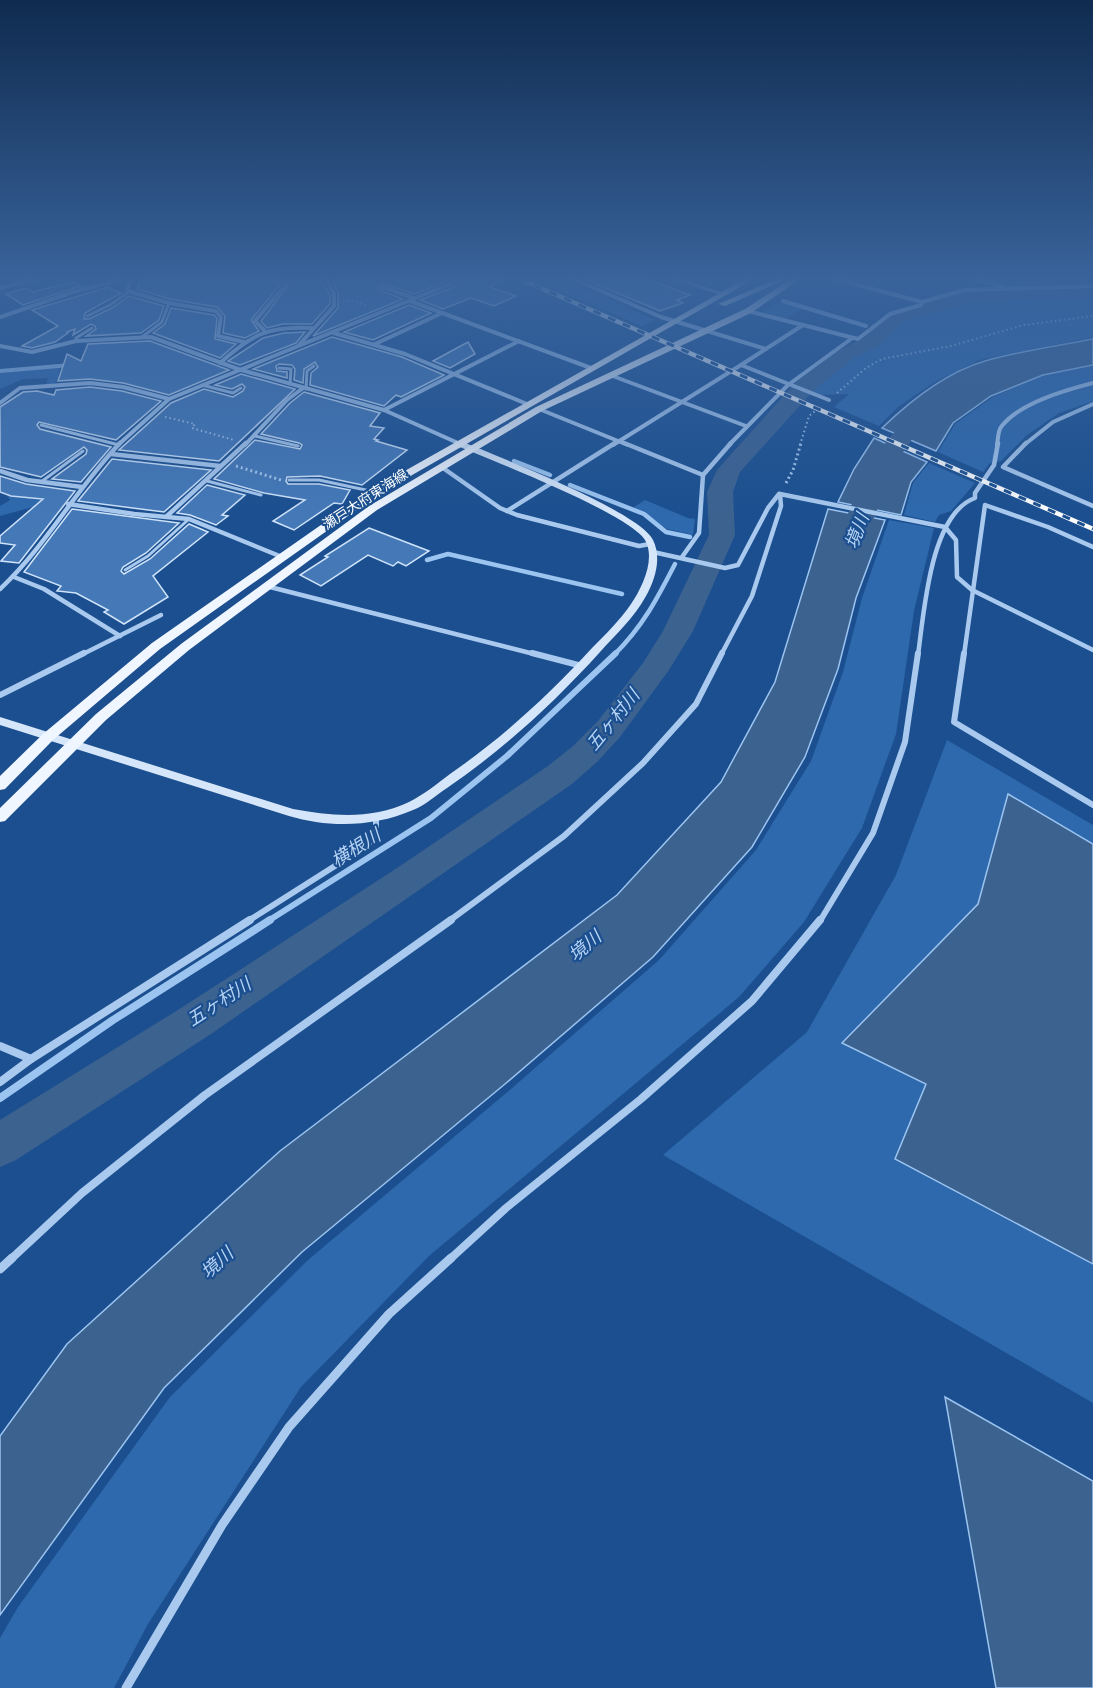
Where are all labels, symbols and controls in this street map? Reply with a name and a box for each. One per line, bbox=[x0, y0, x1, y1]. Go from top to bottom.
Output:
street label: 瀬戸大府東海線 bbox=[320, 466, 410, 532]
water label: 境川 bbox=[840, 508, 873, 551]
water label: 五ヶ村川 bbox=[582, 684, 644, 754]
water label: 横根川 bbox=[327, 823, 385, 870]
water label: 境川 bbox=[564, 925, 606, 964]
water label: 五ヶ村川 bbox=[183, 972, 256, 1029]
water label: 境川 bbox=[196, 1241, 238, 1282]

